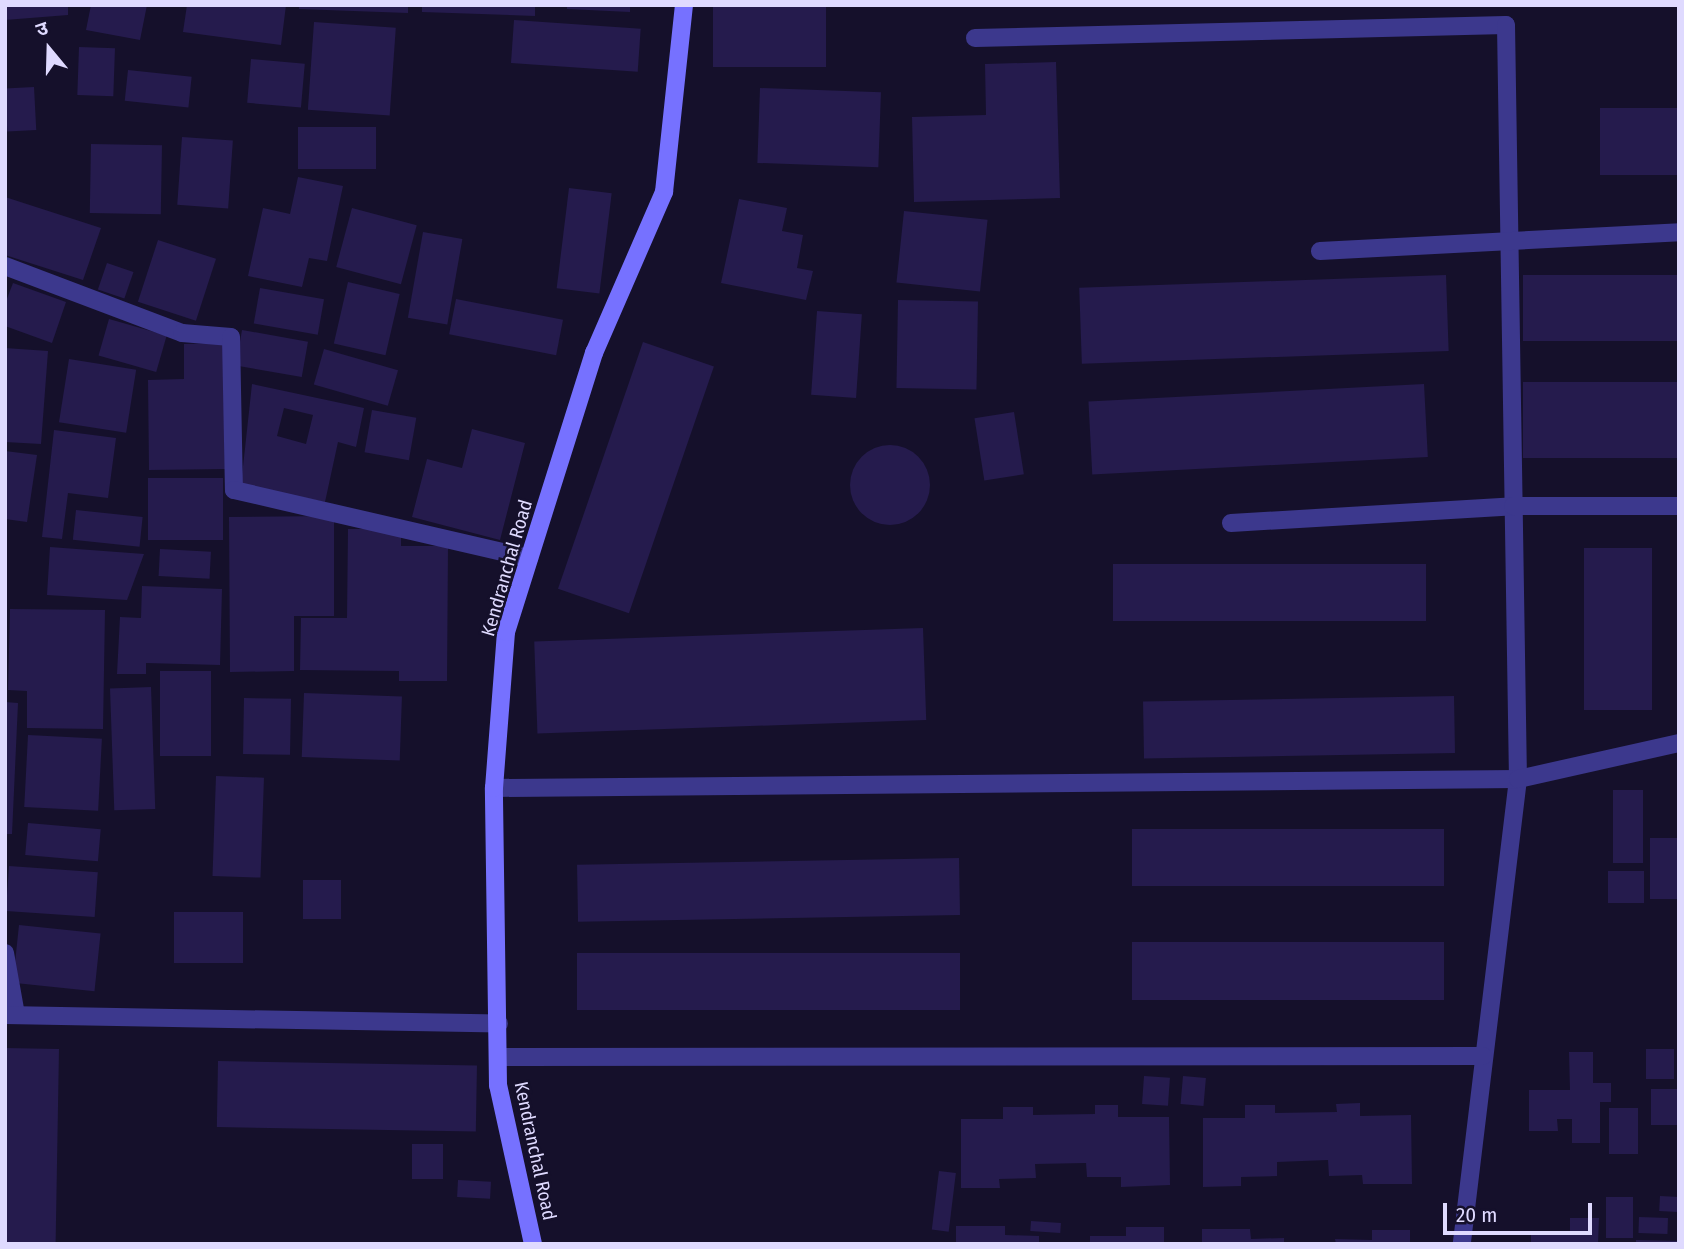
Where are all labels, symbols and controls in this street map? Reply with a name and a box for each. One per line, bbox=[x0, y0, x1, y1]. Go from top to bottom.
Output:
north arrow bbox=[14, 14, 84, 84]
text: उ bbox=[33, 16, 51, 41]
street label: Kendranchal Road bbox=[477, 497, 537, 639]
street label: Kendranchal Road bbox=[509, 1080, 561, 1222]
scale bar bbox=[1446, 1190, 1595, 1234]
text: 20 m bbox=[1456, 1202, 1497, 1228]

